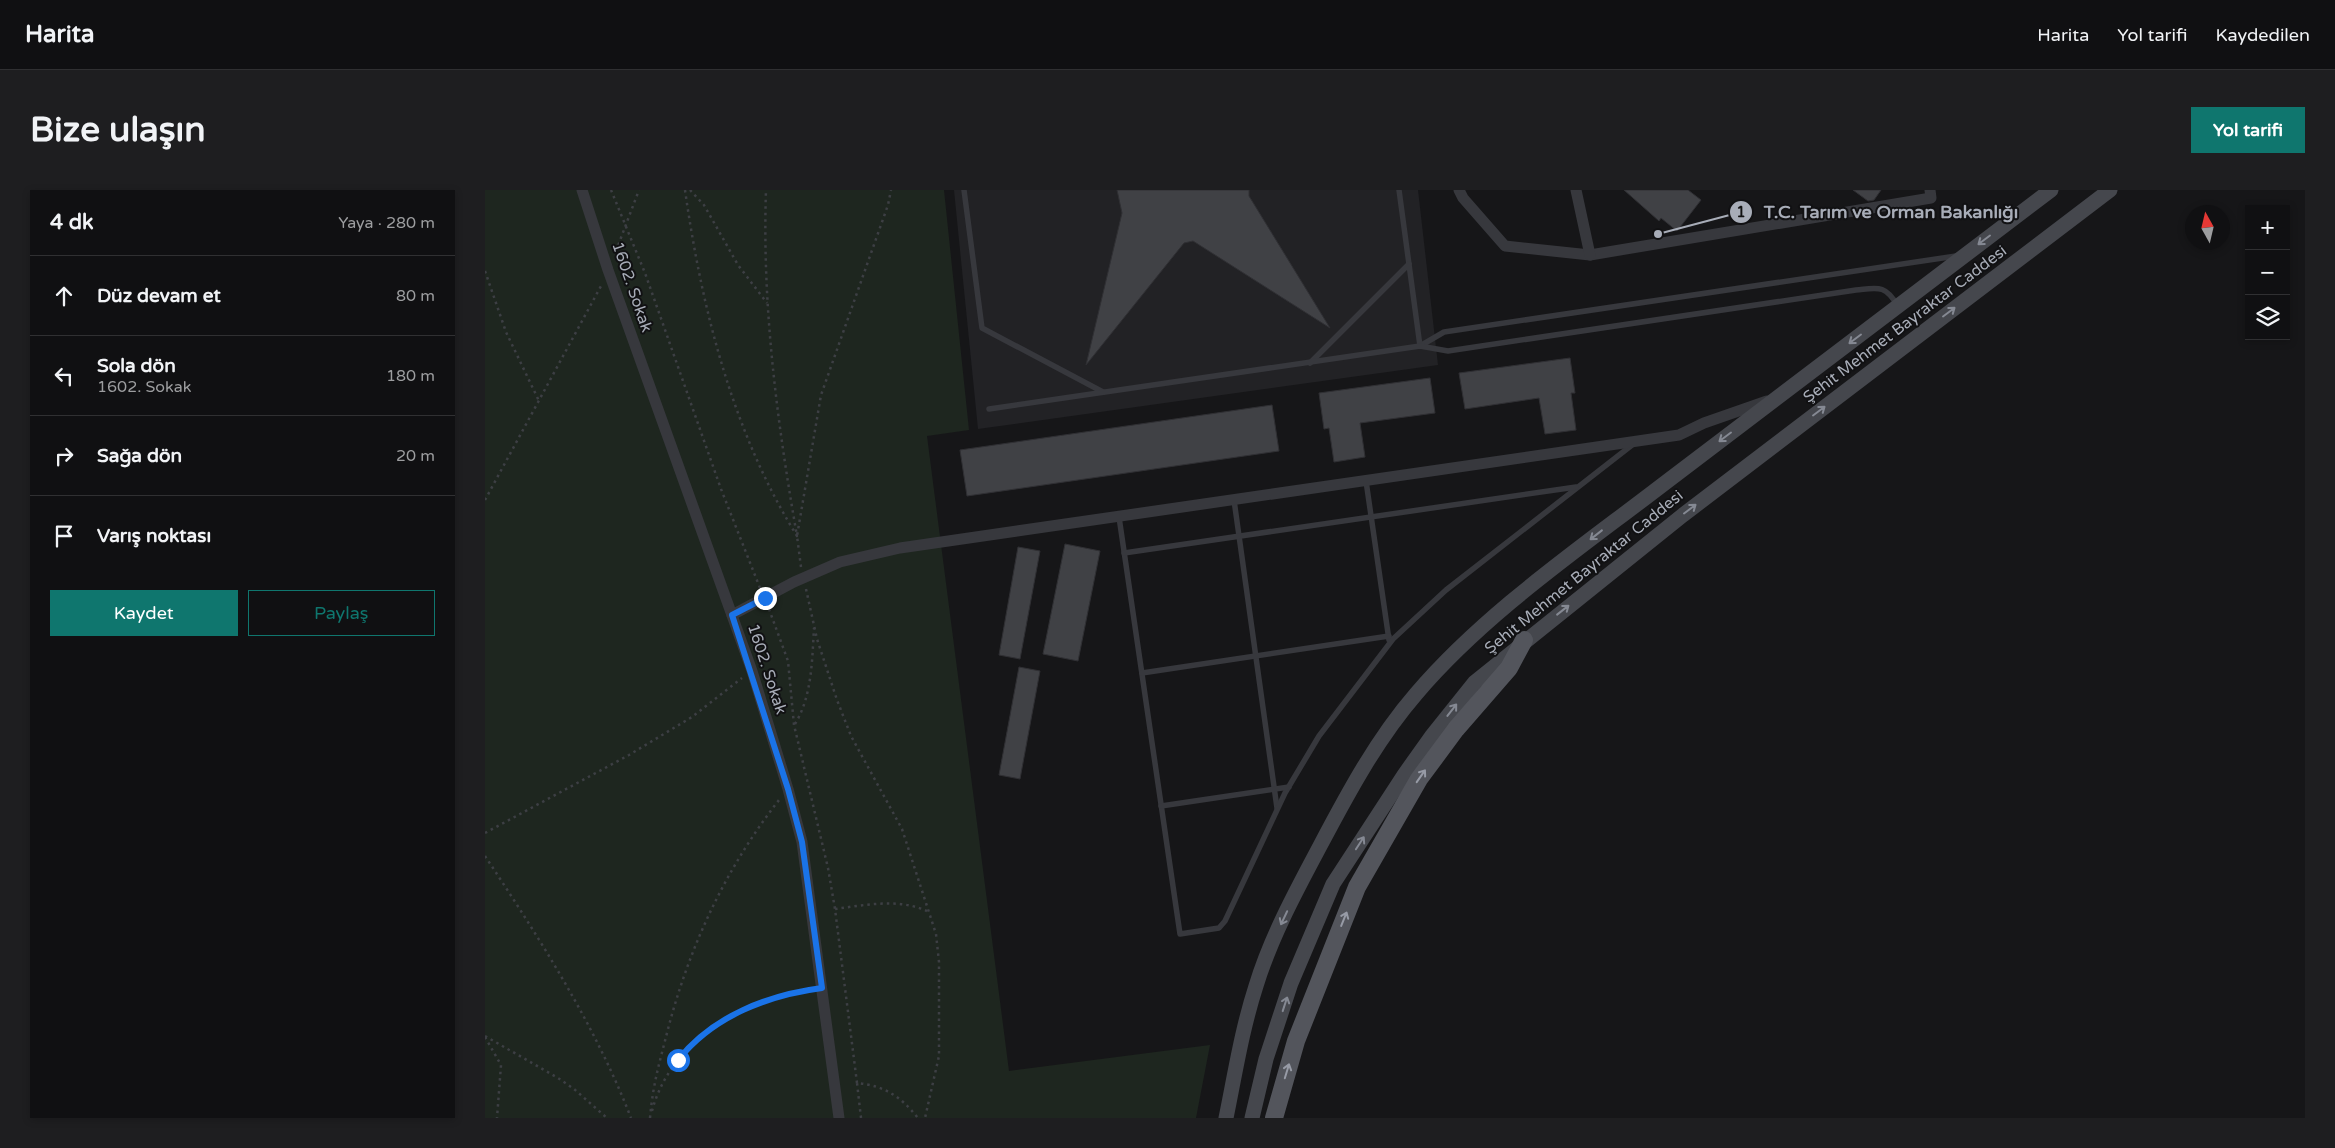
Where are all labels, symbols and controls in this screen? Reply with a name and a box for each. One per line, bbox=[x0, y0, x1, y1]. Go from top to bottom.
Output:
text: Harita bbox=[25, 20, 94, 49]
text: Harita bbox=[2037, 24, 2089, 46]
text: Yol tarifi bbox=[2117, 24, 2187, 46]
text: Kaydedilen bbox=[2215, 24, 2310, 46]
button: Yol tarifi bbox=[2191, 107, 2305, 153]
text: Bize ulaşın bbox=[30, 109, 206, 151]
callout: T.C. Tarım ve Orman Bakanlığı bbox=[1729, 195, 2028, 228]
text: T.C. Tarım ve Orman Bakanlığı bbox=[1763, 201, 2018, 223]
text: 1 bbox=[1736, 203, 1746, 221]
north arrow bbox=[2185, 205, 2230, 250]
map controls bbox=[2245, 205, 2290, 340]
button: + bbox=[2245, 205, 2290, 250]
text: 4 dk bbox=[50, 210, 93, 235]
text: Yaya · 280 m bbox=[338, 213, 435, 233]
one-way arrow bbox=[1978, 235, 1991, 246]
street label: 1602. Sokak bbox=[607, 239, 657, 335]
street label: Şehit Mehmet Bayraktar Caddesi bbox=[1799, 241, 2011, 407]
button: − bbox=[2245, 250, 2290, 295]
icon: ahead bbox=[50, 282, 78, 310]
text: Düz devam et bbox=[97, 285, 221, 307]
text: 80 m bbox=[396, 286, 435, 306]
button: layers bbox=[2245, 295, 2290, 340]
one-way arrow bbox=[1942, 307, 1955, 318]
one-way arrow bbox=[1848, 334, 1862, 344]
text: Sola dön bbox=[97, 355, 176, 377]
icon: left bbox=[50, 362, 78, 390]
text: 180 m bbox=[386, 366, 435, 386]
text: 1602. Sokak bbox=[97, 377, 191, 397]
one-way arrow bbox=[1812, 406, 1826, 416]
one-way arrow bbox=[1718, 432, 1732, 442]
icon: right bbox=[50, 442, 78, 470]
text: Sağa dön bbox=[97, 445, 182, 467]
text: 20 m bbox=[396, 446, 435, 466]
street label: Şehit Mehmet Bayraktar Caddesi bbox=[1481, 486, 1687, 658]
one-way arrow bbox=[1683, 504, 1696, 515]
icon: arrive bbox=[50, 522, 78, 550]
text: Varış noktası bbox=[97, 525, 211, 547]
one-way arrow bbox=[1590, 530, 1603, 541]
route end bbox=[754, 587, 777, 610]
button: Kaydet bbox=[50, 590, 238, 636]
button: Paylaş bbox=[248, 590, 435, 636]
one-way arrow bbox=[1556, 605, 1569, 616]
street label: 1602. Sokak bbox=[743, 621, 791, 717]
one-way arrow bbox=[1447, 703, 1457, 717]
one-way arrow bbox=[1416, 770, 1426, 784]
one-way arrow bbox=[1355, 837, 1365, 851]
one-way arrow bbox=[1278, 910, 1288, 925]
one-way arrow bbox=[1340, 912, 1349, 927]
one-way arrow bbox=[1280, 996, 1290, 1012]
route start bbox=[667, 1049, 690, 1072]
one-way arrow bbox=[1283, 1064, 1292, 1079]

